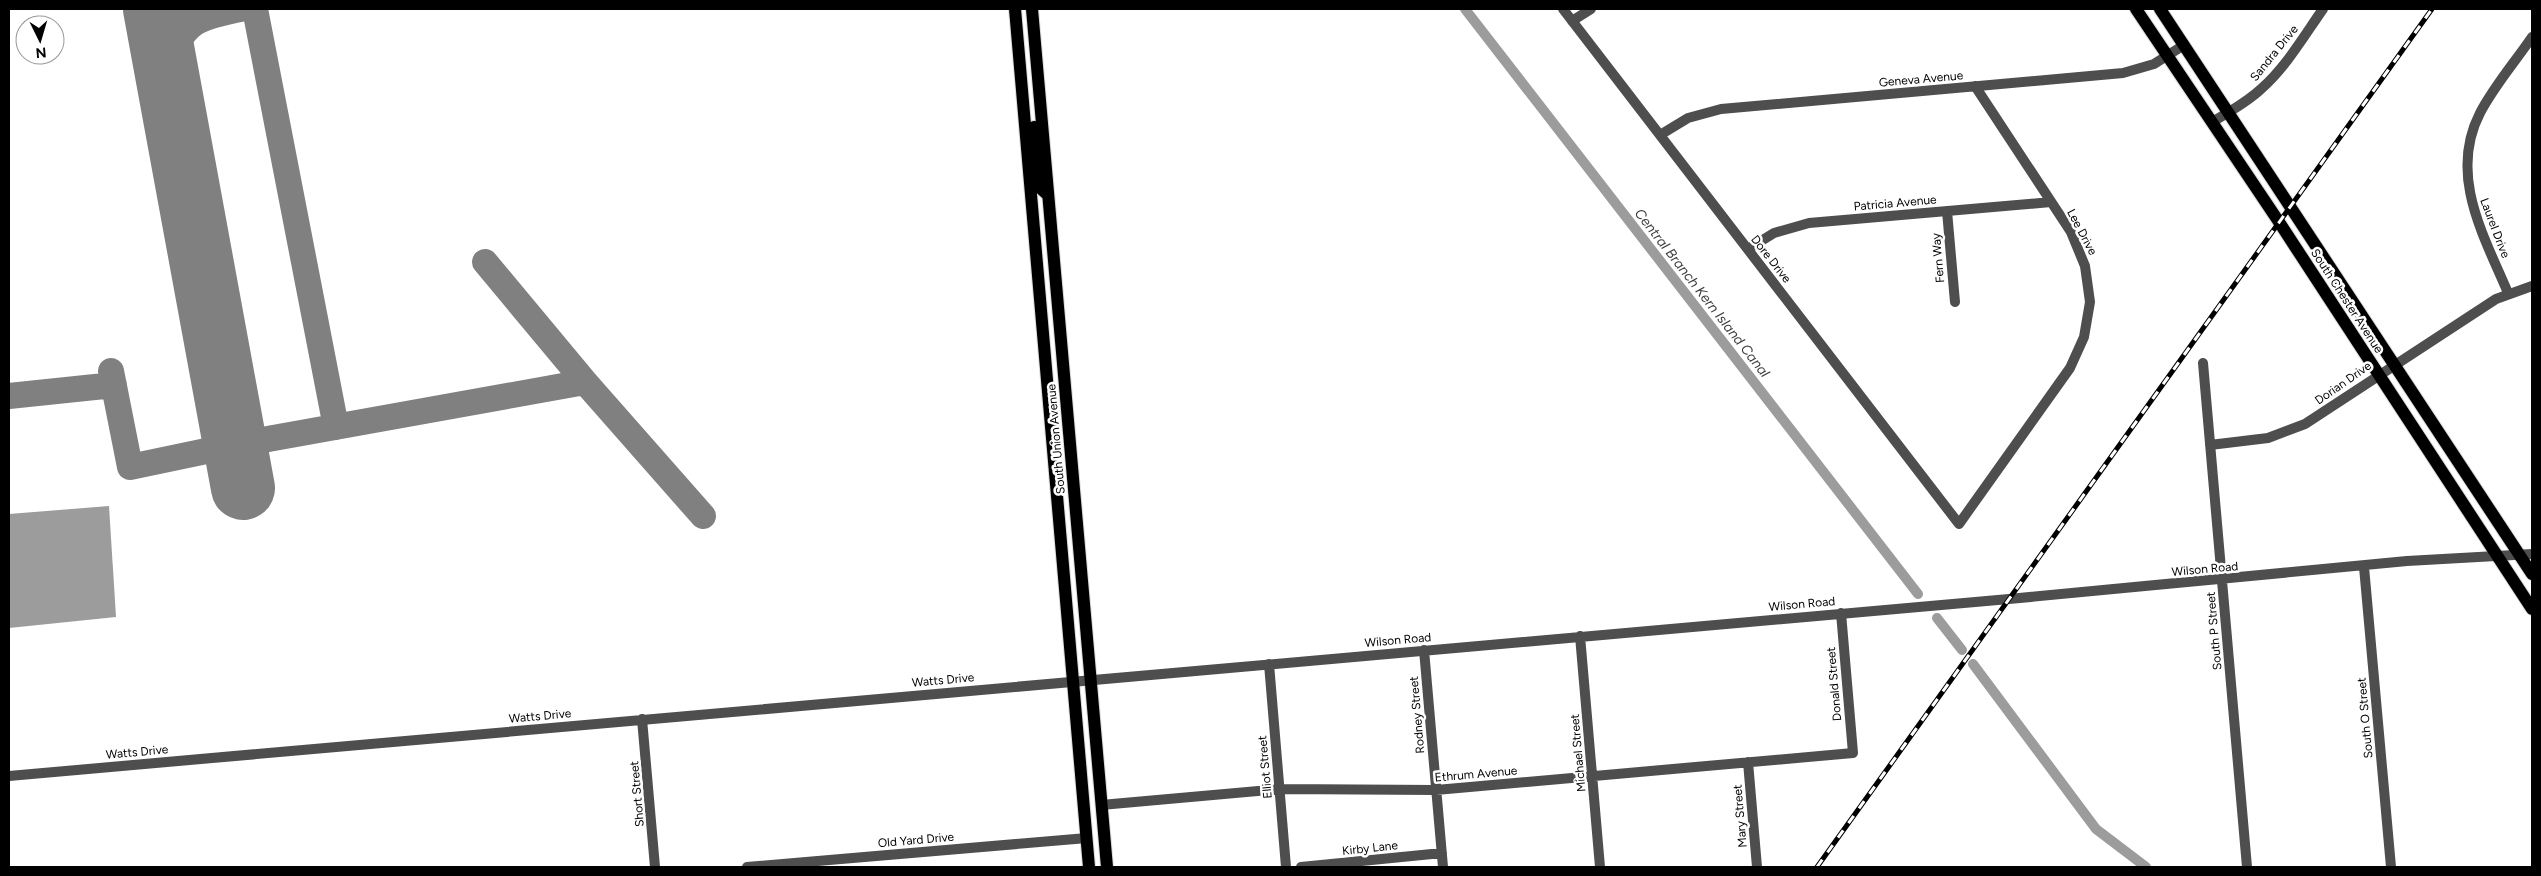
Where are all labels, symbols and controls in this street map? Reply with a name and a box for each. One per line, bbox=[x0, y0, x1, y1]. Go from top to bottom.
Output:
north arrow bbox=[15, 15, 65, 65]
street label: Sandra Drive bbox=[2247, 22, 2301, 84]
text: N bbox=[35, 44, 47, 61]
street label: Geneva Avenue bbox=[1878, 68, 1964, 90]
street label: Patricia Avenue bbox=[1853, 192, 1938, 214]
street label: Laurel Drive bbox=[2477, 196, 2513, 260]
water label: Central Branch Kern Island Canal bbox=[1631, 205, 1774, 381]
street label: Lee Drive bbox=[2064, 207, 2100, 258]
street label: Dore Drive bbox=[1748, 232, 1794, 286]
street label: Fern Way bbox=[1929, 232, 1947, 284]
street label: South Chester Avenue bbox=[2308, 246, 2386, 356]
street label: Dorian Drive bbox=[2312, 358, 2374, 408]
street label: South Union Avenue bbox=[1044, 383, 1068, 495]
street label: Wilson Road bbox=[2171, 559, 2239, 579]
street label: South P Street bbox=[2204, 591, 2224, 671]
street label: Wilson Road bbox=[1768, 594, 1836, 614]
street label: Wilson Road bbox=[1364, 630, 1432, 650]
street label: Donald Street bbox=[1824, 646, 1844, 722]
street label: Watts Drive bbox=[911, 670, 975, 690]
street label: Rodney Street bbox=[1407, 675, 1427, 754]
street label: South O Street bbox=[2354, 677, 2376, 759]
street label: Watts Drive bbox=[508, 706, 572, 726]
street label: Michael Street bbox=[1568, 713, 1588, 792]
street label: Elliot Street bbox=[1255, 734, 1275, 799]
street label: Watts Drive bbox=[105, 742, 169, 762]
street label: Short Street bbox=[627, 760, 647, 828]
street label: Ethrum Avenue bbox=[1434, 763, 1518, 785]
street label: Mary Street bbox=[1730, 783, 1750, 848]
street label: Old Yard Drive bbox=[877, 830, 955, 850]
street label: Kirby Lane bbox=[1341, 838, 1399, 858]

